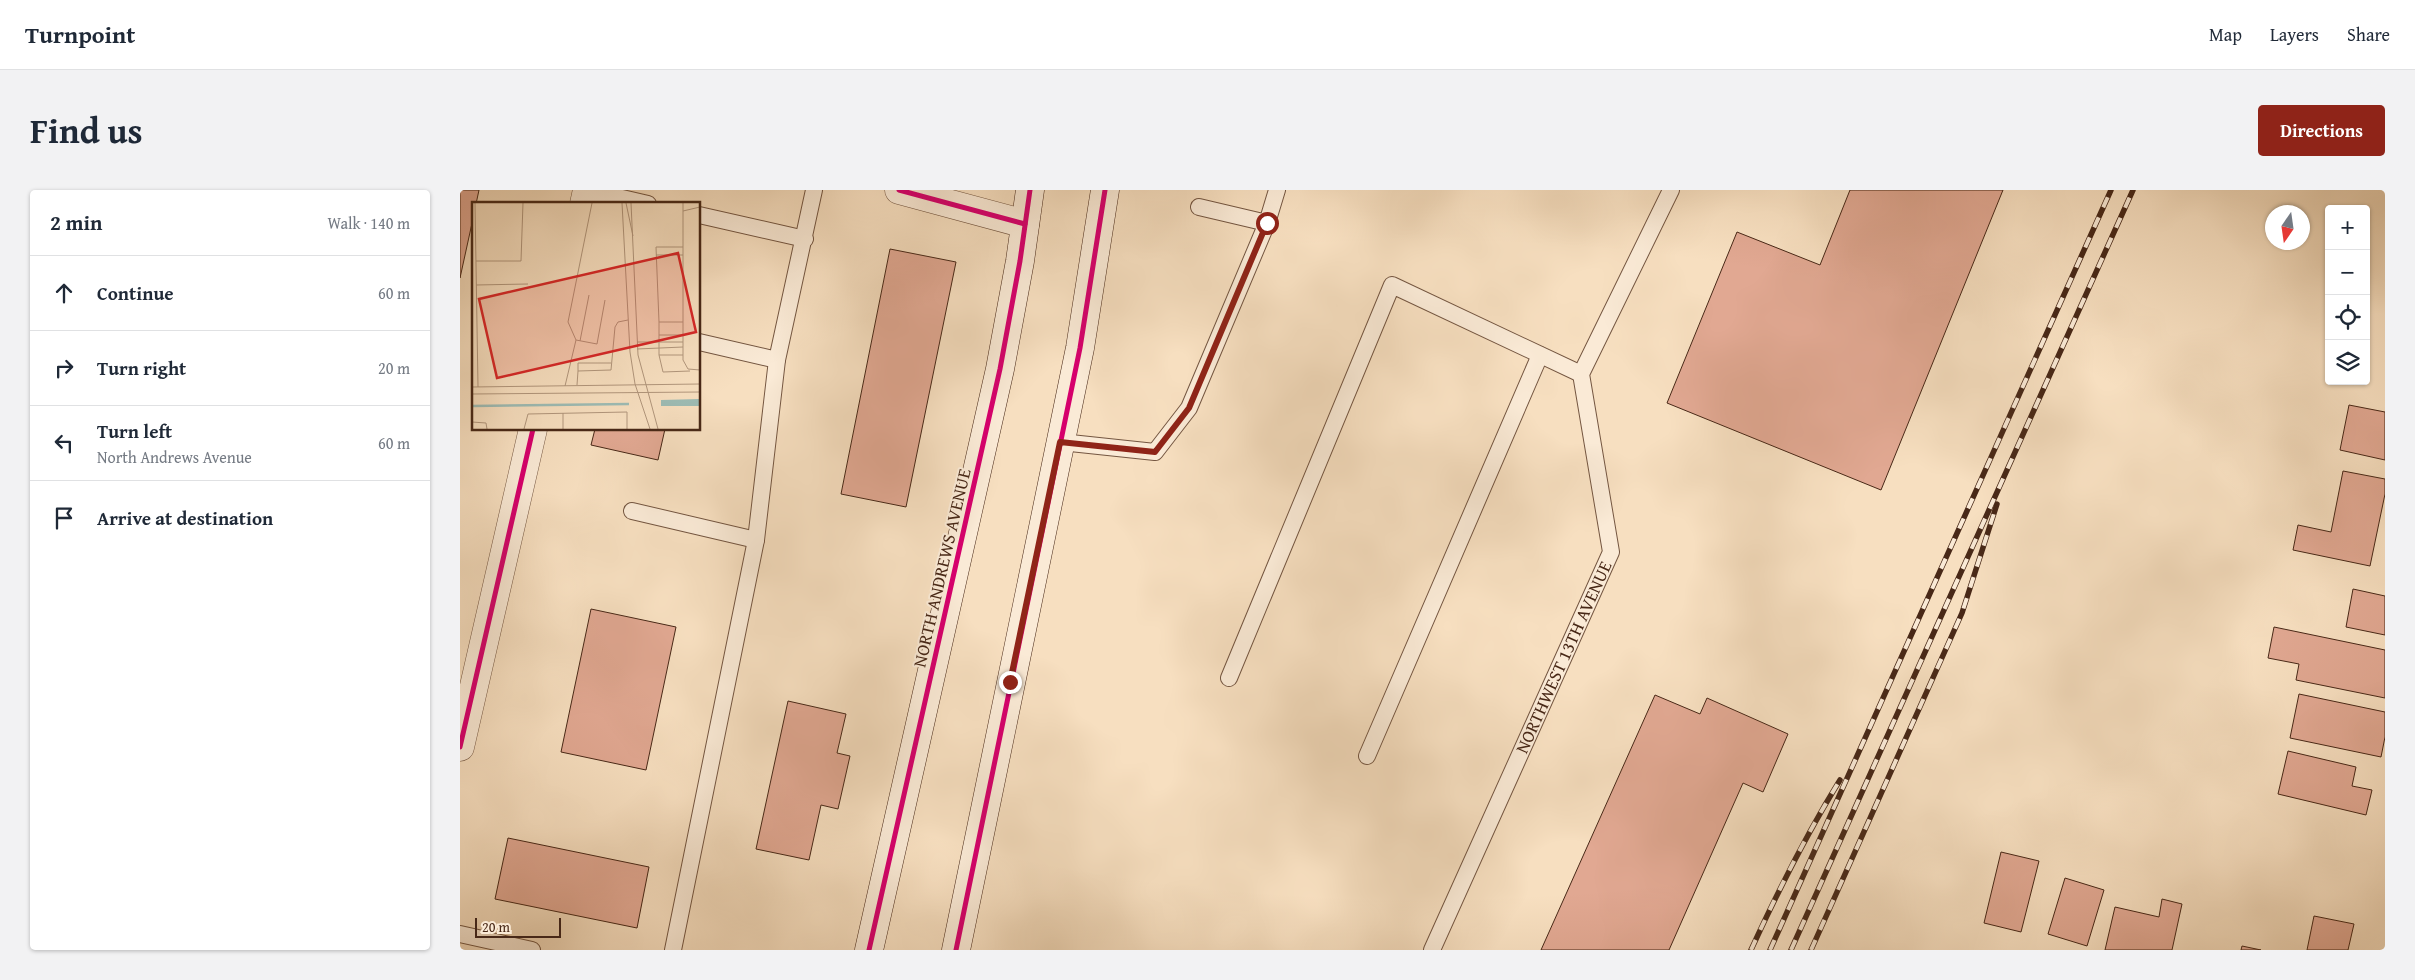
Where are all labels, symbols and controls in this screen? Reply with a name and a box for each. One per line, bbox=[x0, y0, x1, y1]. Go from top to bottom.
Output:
text: Turnpoint bbox=[25, 17, 135, 52]
text: Map bbox=[2209, 21, 2242, 48]
text: Layers bbox=[2270, 21, 2319, 48]
text: Share bbox=[2347, 21, 2390, 48]
text: Find us bbox=[30, 105, 143, 156]
button: Directions bbox=[2258, 105, 2385, 156]
inset map bbox=[472, 202, 700, 430]
north arrow bbox=[2265, 205, 2310, 250]
map controls bbox=[2325, 205, 2370, 385]
button: + bbox=[2325, 205, 2370, 250]
text: 2 min bbox=[50, 207, 102, 238]
text: Walk · 140 m bbox=[327, 211, 410, 235]
route start bbox=[1256, 212, 1279, 235]
button: − bbox=[2325, 250, 2370, 295]
icon: ahead bbox=[50, 279, 78, 307]
text: Continue bbox=[97, 279, 174, 307]
text: 60 m bbox=[378, 281, 410, 305]
button: locate bbox=[2325, 295, 2370, 340]
button: layers bbox=[2325, 340, 2370, 385]
icon: right bbox=[50, 354, 78, 382]
text: Turn right bbox=[97, 354, 186, 382]
text: 20 m bbox=[378, 356, 410, 380]
text: Turn left bbox=[97, 417, 172, 445]
icon: left bbox=[50, 429, 78, 457]
text: 60 m bbox=[378, 431, 410, 455]
text: North Andrews Avenue bbox=[97, 445, 252, 469]
street label: NORTH ANDREWS AVENUE bbox=[906, 466, 977, 670]
icon: arrive bbox=[50, 504, 78, 532]
text: Arrive at destination bbox=[97, 504, 273, 532]
street label: NORTHWEST 13TH AVENUE bbox=[1508, 556, 1618, 758]
route end bbox=[999, 671, 1022, 694]
scale bar bbox=[475, 915, 561, 938]
text: 20 m bbox=[482, 917, 510, 937]

